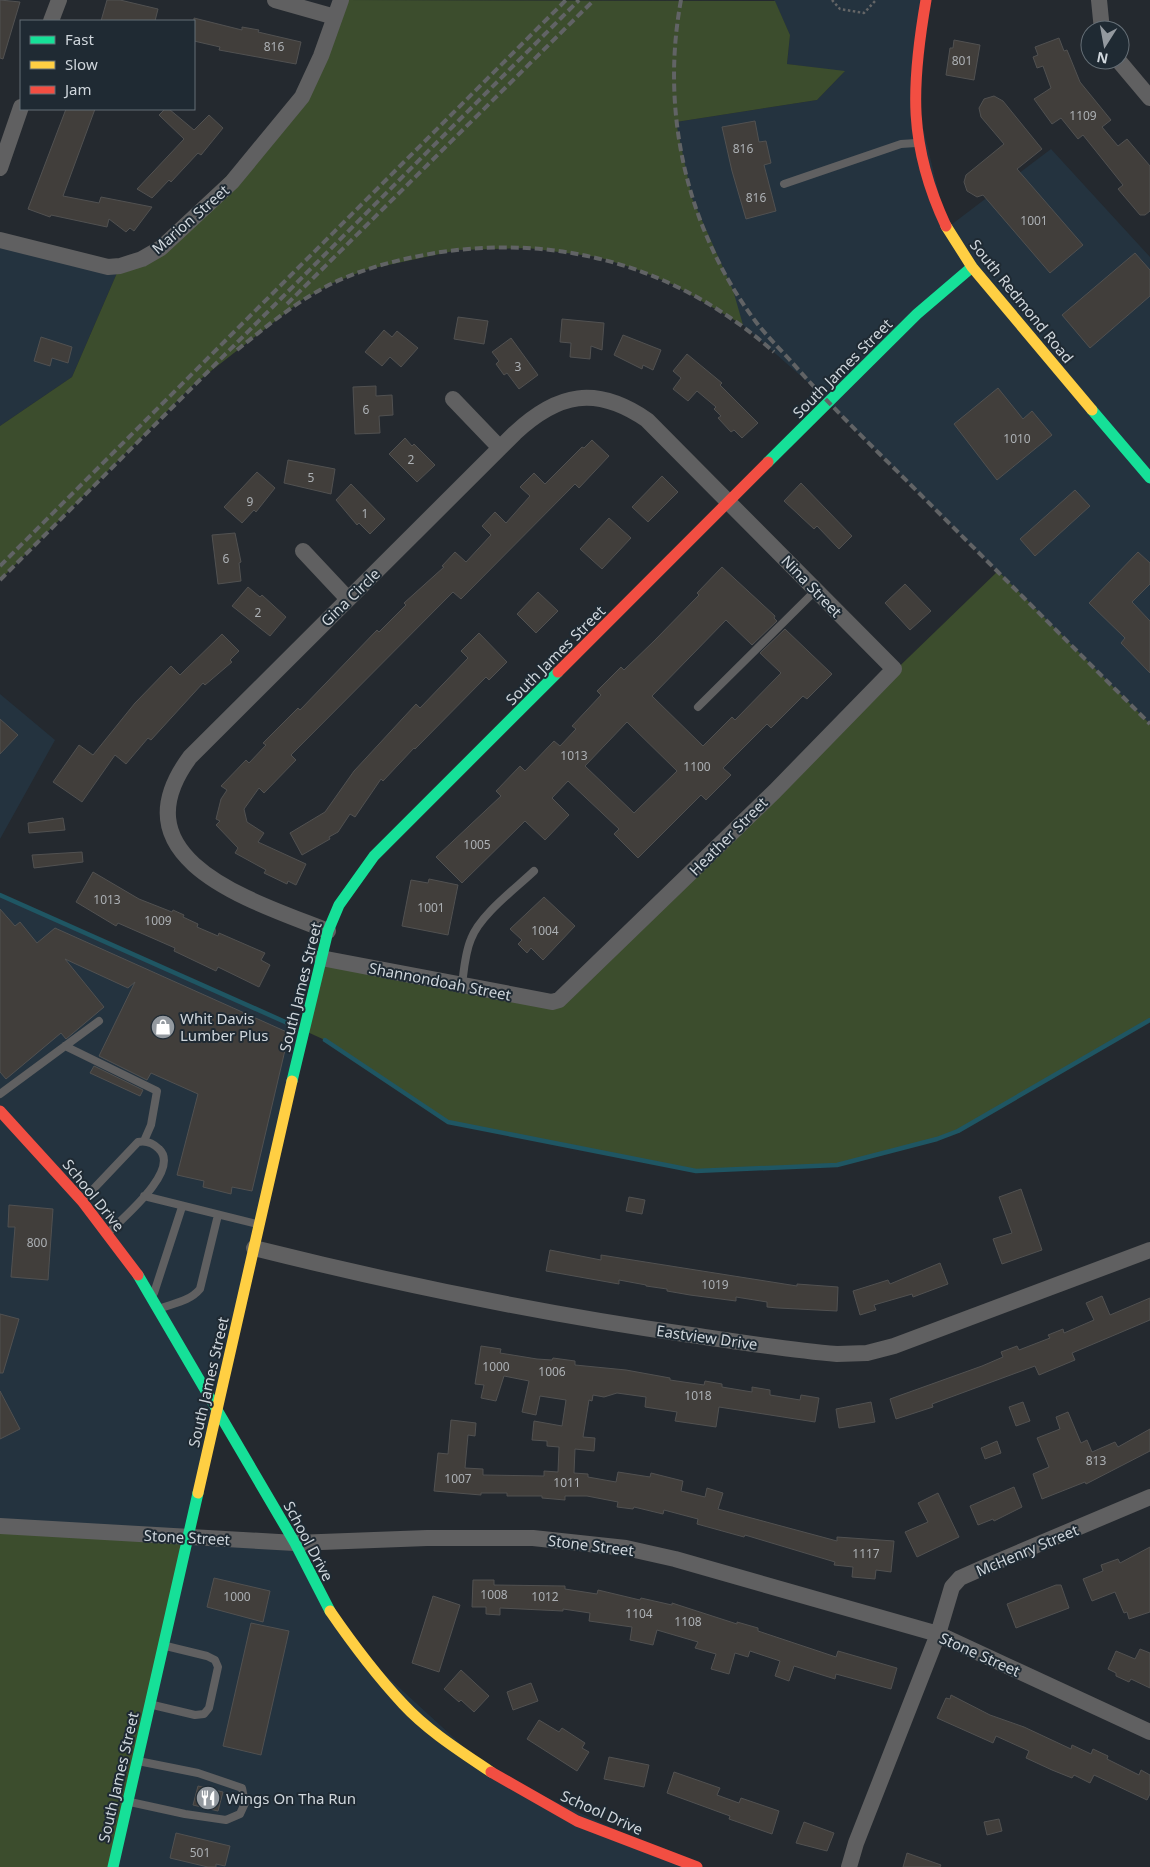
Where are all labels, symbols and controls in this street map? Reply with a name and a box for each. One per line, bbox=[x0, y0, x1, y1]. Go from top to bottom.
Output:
legend bbox=[20, 20, 195, 110]
north arrow bbox=[1080, 20, 1130, 70]
text: Fast bbox=[65, 29, 94, 49]
house number: 816 bbox=[264, 38, 284, 55]
text: N bbox=[1095, 48, 1110, 69]
house number: 801 bbox=[952, 52, 972, 69]
text: Slow bbox=[65, 54, 98, 74]
text: Jam bbox=[63, 79, 92, 99]
house number: 1109 bbox=[1069, 107, 1097, 124]
house number: 816 bbox=[733, 140, 753, 157]
street label: Marion Street bbox=[147, 180, 233, 258]
house number: 816 bbox=[746, 189, 766, 206]
house number: 1001 bbox=[1020, 212, 1048, 229]
street label: South Redmond Road bbox=[966, 235, 1078, 367]
street label: South James Street bbox=[788, 313, 897, 422]
house number: 3 bbox=[515, 358, 522, 375]
house number: 6 bbox=[363, 401, 370, 418]
house number: 1010 bbox=[1003, 430, 1031, 447]
house number: 2 bbox=[408, 451, 415, 468]
house number: 5 bbox=[308, 469, 315, 486]
house number: 9 bbox=[247, 493, 254, 510]
house number: 1 bbox=[362, 505, 368, 522]
house number: 6 bbox=[223, 550, 230, 567]
street label: Nina Street bbox=[777, 551, 847, 622]
street label: Gina Circle bbox=[316, 564, 384, 630]
street label: South James Street bbox=[501, 600, 610, 709]
house number: 2 bbox=[255, 604, 262, 621]
house number: 1013 bbox=[560, 747, 588, 764]
house number: 1100 bbox=[683, 758, 711, 775]
street label: Heather Street bbox=[684, 792, 772, 880]
house number: 1005 bbox=[463, 836, 491, 853]
house number: 1013 bbox=[93, 891, 121, 908]
house number: 1001 bbox=[417, 899, 445, 916]
house number: 1009 bbox=[144, 912, 172, 929]
street label: South James Street bbox=[274, 919, 326, 1054]
house number: 1004 bbox=[531, 922, 559, 939]
street label: Shannondoah Street bbox=[367, 957, 513, 1005]
place label: Whit Davis Lumber Plus bbox=[180, 1008, 268, 1045]
shop icon: Whit Davis Lumber Plus bbox=[150, 1014, 176, 1040]
street label: School Drive bbox=[59, 1155, 129, 1235]
house number: 800 bbox=[27, 1234, 47, 1251]
house number: 1019 bbox=[701, 1276, 729, 1293]
street label: South James Street bbox=[183, 1314, 233, 1449]
street label: Eastview Drive bbox=[655, 1320, 759, 1354]
house number: 1000 bbox=[482, 1358, 510, 1375]
house number: 1006 bbox=[538, 1363, 566, 1380]
house number: 1018 bbox=[684, 1387, 712, 1404]
house number: 813 bbox=[1086, 1452, 1106, 1469]
house number: 1007 bbox=[444, 1470, 472, 1487]
house number: 1011 bbox=[553, 1474, 581, 1491]
street label: School Drive bbox=[280, 1498, 338, 1584]
street label: McHenry Street bbox=[973, 1519, 1082, 1581]
street label: Stone Street bbox=[143, 1525, 231, 1549]
street label: Stone Street bbox=[547, 1530, 636, 1560]
house number: 1117 bbox=[852, 1545, 880, 1562]
house number: 1008 bbox=[480, 1586, 508, 1603]
house number: 1000 bbox=[223, 1588, 251, 1605]
house number: 1012 bbox=[531, 1588, 559, 1605]
house number: 1104 bbox=[625, 1605, 653, 1622]
house number: 1108 bbox=[674, 1613, 702, 1630]
street label: Stone Street bbox=[937, 1627, 1024, 1681]
street label: South James Street bbox=[93, 1709, 143, 1844]
restaurant icon: Wings On Tha Run bbox=[195, 1785, 221, 1811]
street label: School Drive bbox=[558, 1785, 646, 1839]
place label: Wings On Tha Run bbox=[226, 1788, 356, 1808]
house number: 501 bbox=[190, 1844, 210, 1861]

